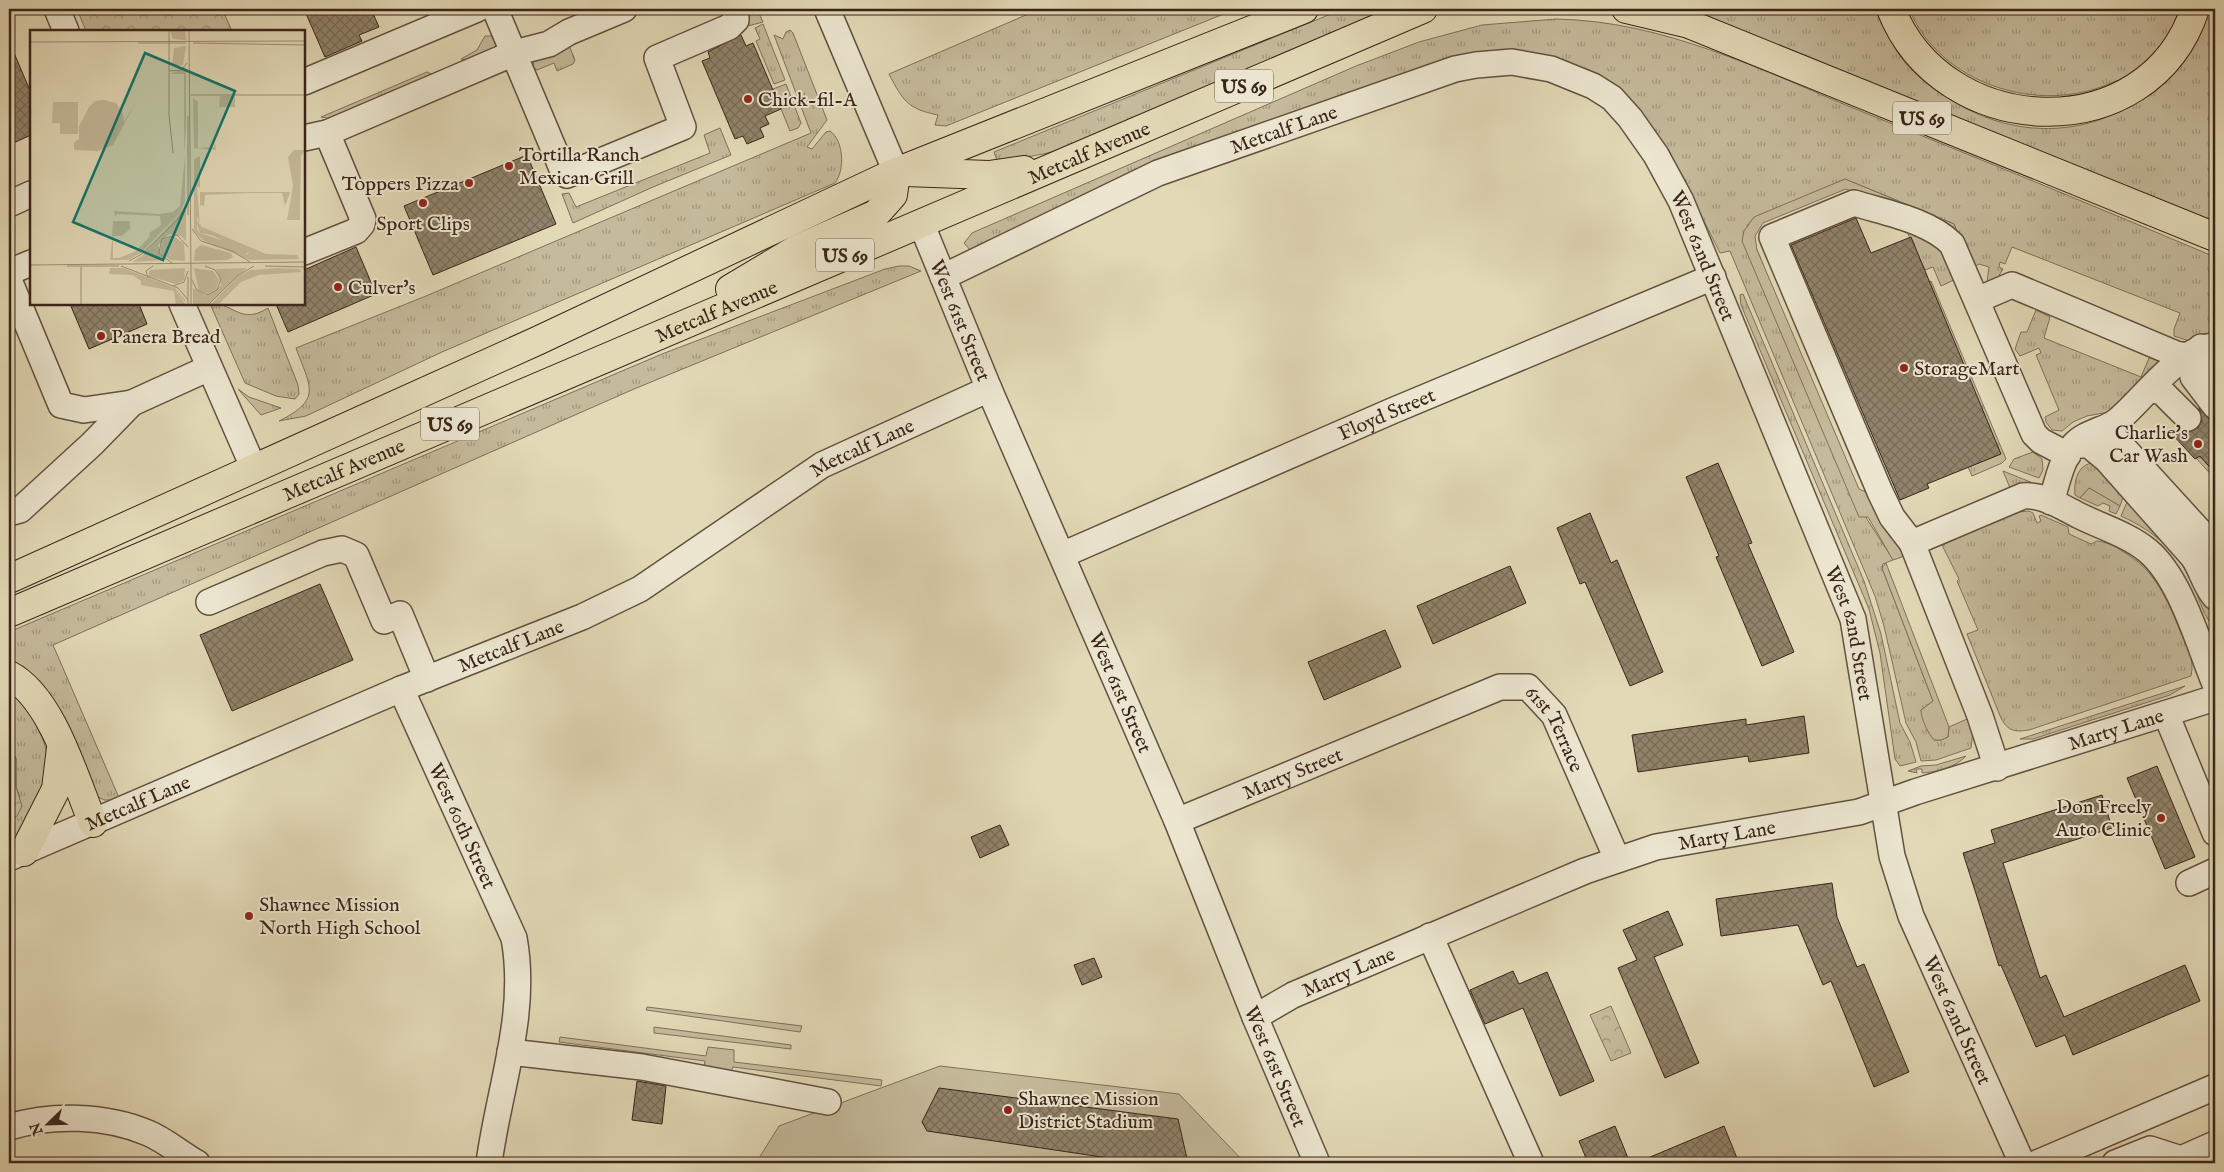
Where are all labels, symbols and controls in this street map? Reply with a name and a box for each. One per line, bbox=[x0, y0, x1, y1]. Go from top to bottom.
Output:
inset map bbox=[30, 30, 305, 305]
road number: US 69 bbox=[1215, 70, 1273, 102]
place label: Chick-fil-A bbox=[758, 88, 857, 113]
marker: Chick-fil-A bbox=[742, 93, 754, 105]
street label: Metcalf Lane bbox=[1227, 100, 1341, 161]
road number: US 69 bbox=[1893, 102, 1951, 134]
street label: Metcalf Avenue bbox=[1025, 117, 1154, 191]
place label: Tortilla Ranch Mexican Grill bbox=[519, 143, 640, 191]
marker: Tortilla Ranch Mexican Grill bbox=[503, 160, 515, 172]
place label: Toppers Pizza bbox=[342, 172, 459, 197]
marker: Toppers Pizza bbox=[463, 177, 475, 189]
street label: West 62nd Street bbox=[1664, 187, 1740, 325]
marker: Sport Clips bbox=[417, 197, 429, 209]
place label: Sport Clips bbox=[376, 212, 470, 237]
road number: US 69 bbox=[816, 238, 874, 272]
street label: West 61st Street bbox=[923, 256, 996, 385]
street label: Metcalf Avenue bbox=[652, 275, 782, 349]
place label: Culver's bbox=[348, 276, 416, 301]
marker: Culver's bbox=[332, 281, 344, 293]
place label: Panera Bread bbox=[111, 325, 221, 350]
marker: Panera Bread bbox=[95, 330, 107, 342]
place label: StorageMart bbox=[1914, 357, 2019, 382]
marker: StorageMart bbox=[1898, 362, 1910, 374]
street label: Floyd Street bbox=[1335, 383, 1439, 447]
road number: US 69 bbox=[421, 408, 479, 440]
street label: Metcalf Lane bbox=[806, 414, 918, 483]
place label: Charlie's Car Wash bbox=[2109, 421, 2188, 469]
street label: Metcalf Avenue bbox=[279, 434, 409, 508]
marker: Charlie's Car Wash bbox=[2192, 438, 2204, 450]
street label: West 62nd Street bbox=[1819, 563, 1877, 703]
street label: Metcalf Lane bbox=[455, 614, 568, 679]
street label: West 61st Street bbox=[1082, 628, 1157, 757]
street label: 61st Terrace bbox=[1519, 681, 1588, 776]
street label: Marty Lane bbox=[2065, 704, 2167, 757]
street label: Marty Street bbox=[1239, 743, 1347, 806]
street label: West 60th Street bbox=[422, 759, 501, 893]
street label: Metcalf Lane bbox=[82, 770, 194, 838]
place label: Don Freely Auto Clinic bbox=[2055, 795, 2151, 843]
marker: Don Freely Auto Clinic bbox=[2155, 812, 2167, 824]
street label: Marty Lane bbox=[1676, 816, 1778, 857]
place label: Shawnee Mission North High School bbox=[259, 893, 421, 941]
marker: Shawnee Mission North High School bbox=[243, 910, 255, 922]
street label: Marty Lane bbox=[1299, 942, 1399, 1004]
street label: West 62nd Street bbox=[1916, 952, 1996, 1089]
street label: West 61st Street bbox=[1238, 1003, 1311, 1131]
place label: Shawnee Mission District Stadium bbox=[1018, 1087, 1159, 1135]
north arrow bbox=[22, 1100, 72, 1150]
marker: Shawnee Mission District Stadium bbox=[1002, 1104, 1014, 1116]
text: N bbox=[26, 1120, 48, 1139]

